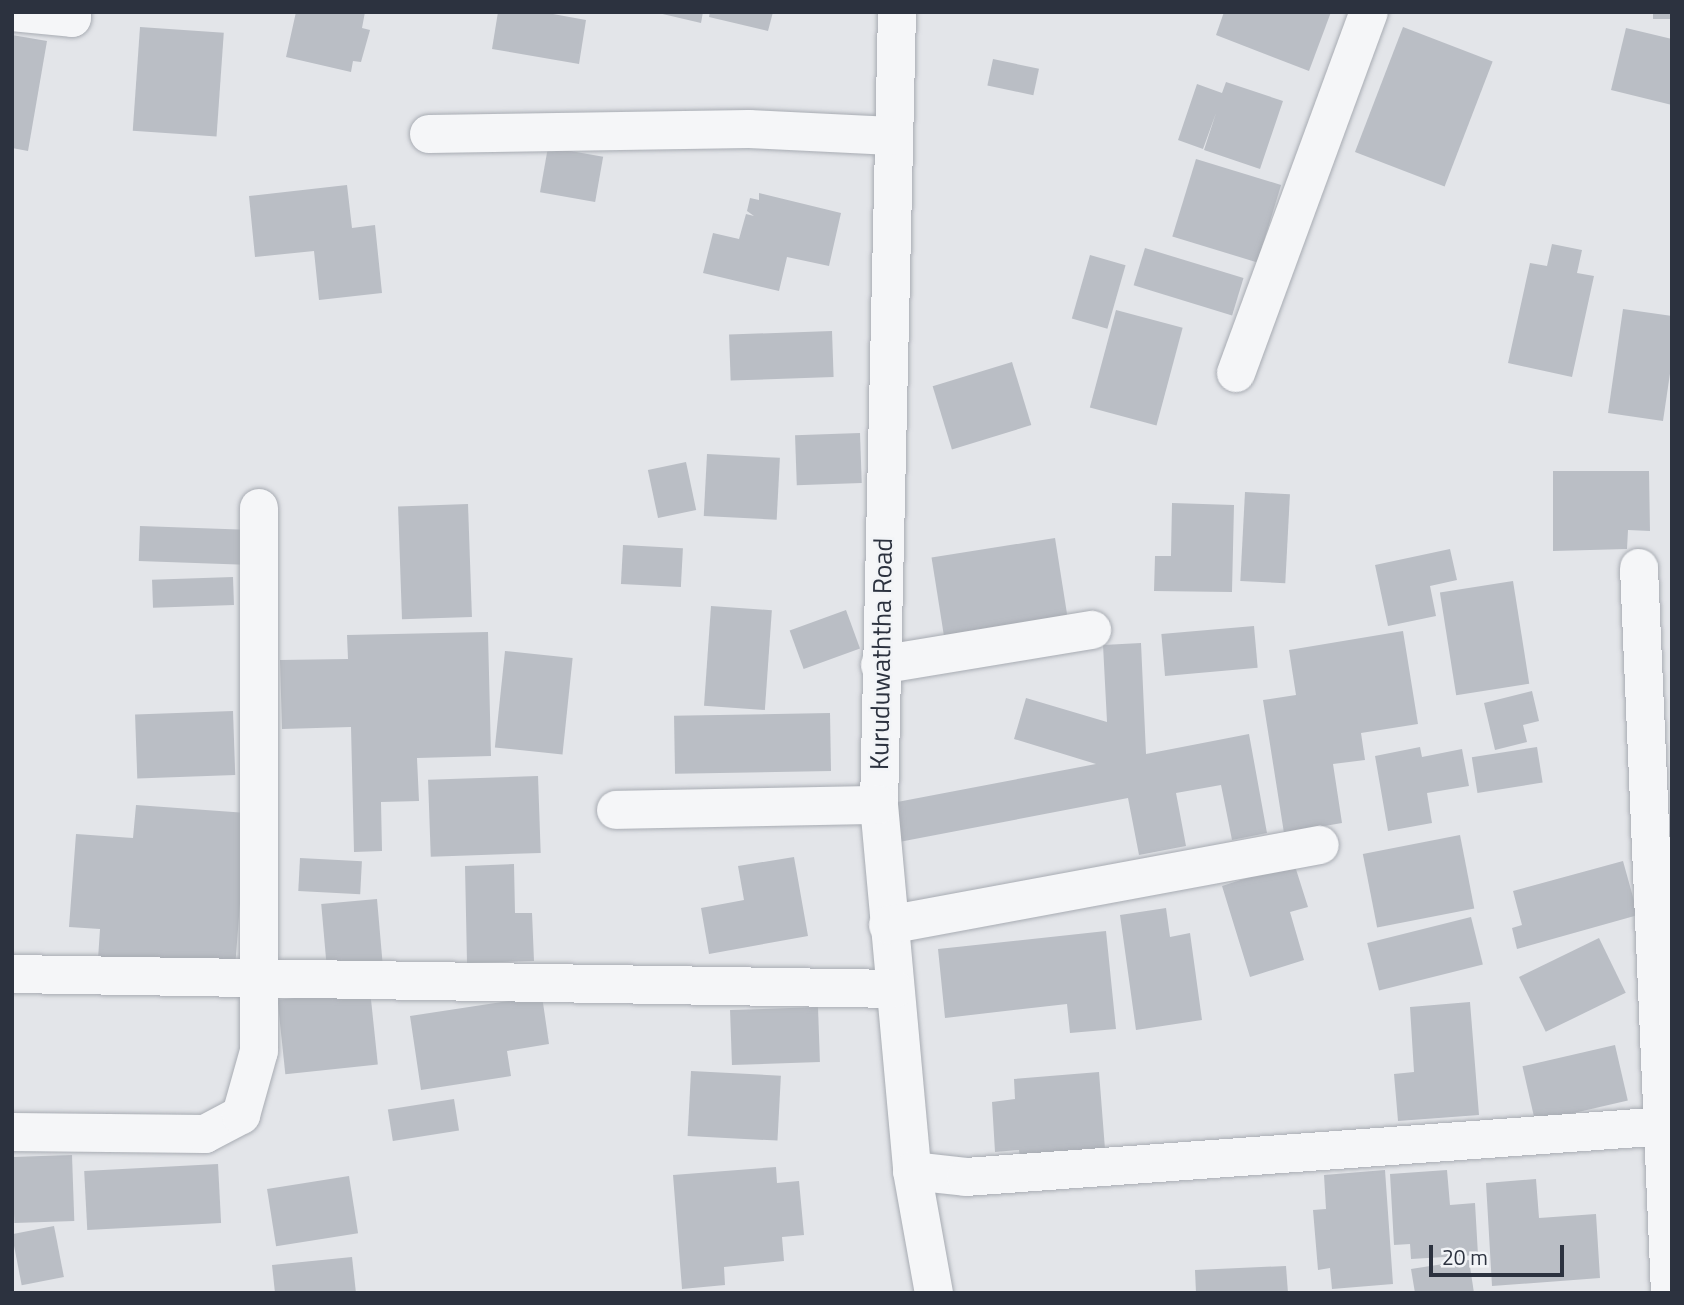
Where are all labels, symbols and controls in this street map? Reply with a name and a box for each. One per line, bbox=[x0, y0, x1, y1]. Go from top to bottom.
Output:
street label: Kuruduwaththa Road bbox=[863, 538, 899, 770]
scale bar bbox=[1432, 1232, 1567, 1276]
text: 20 m bbox=[1442, 1241, 1488, 1273]

